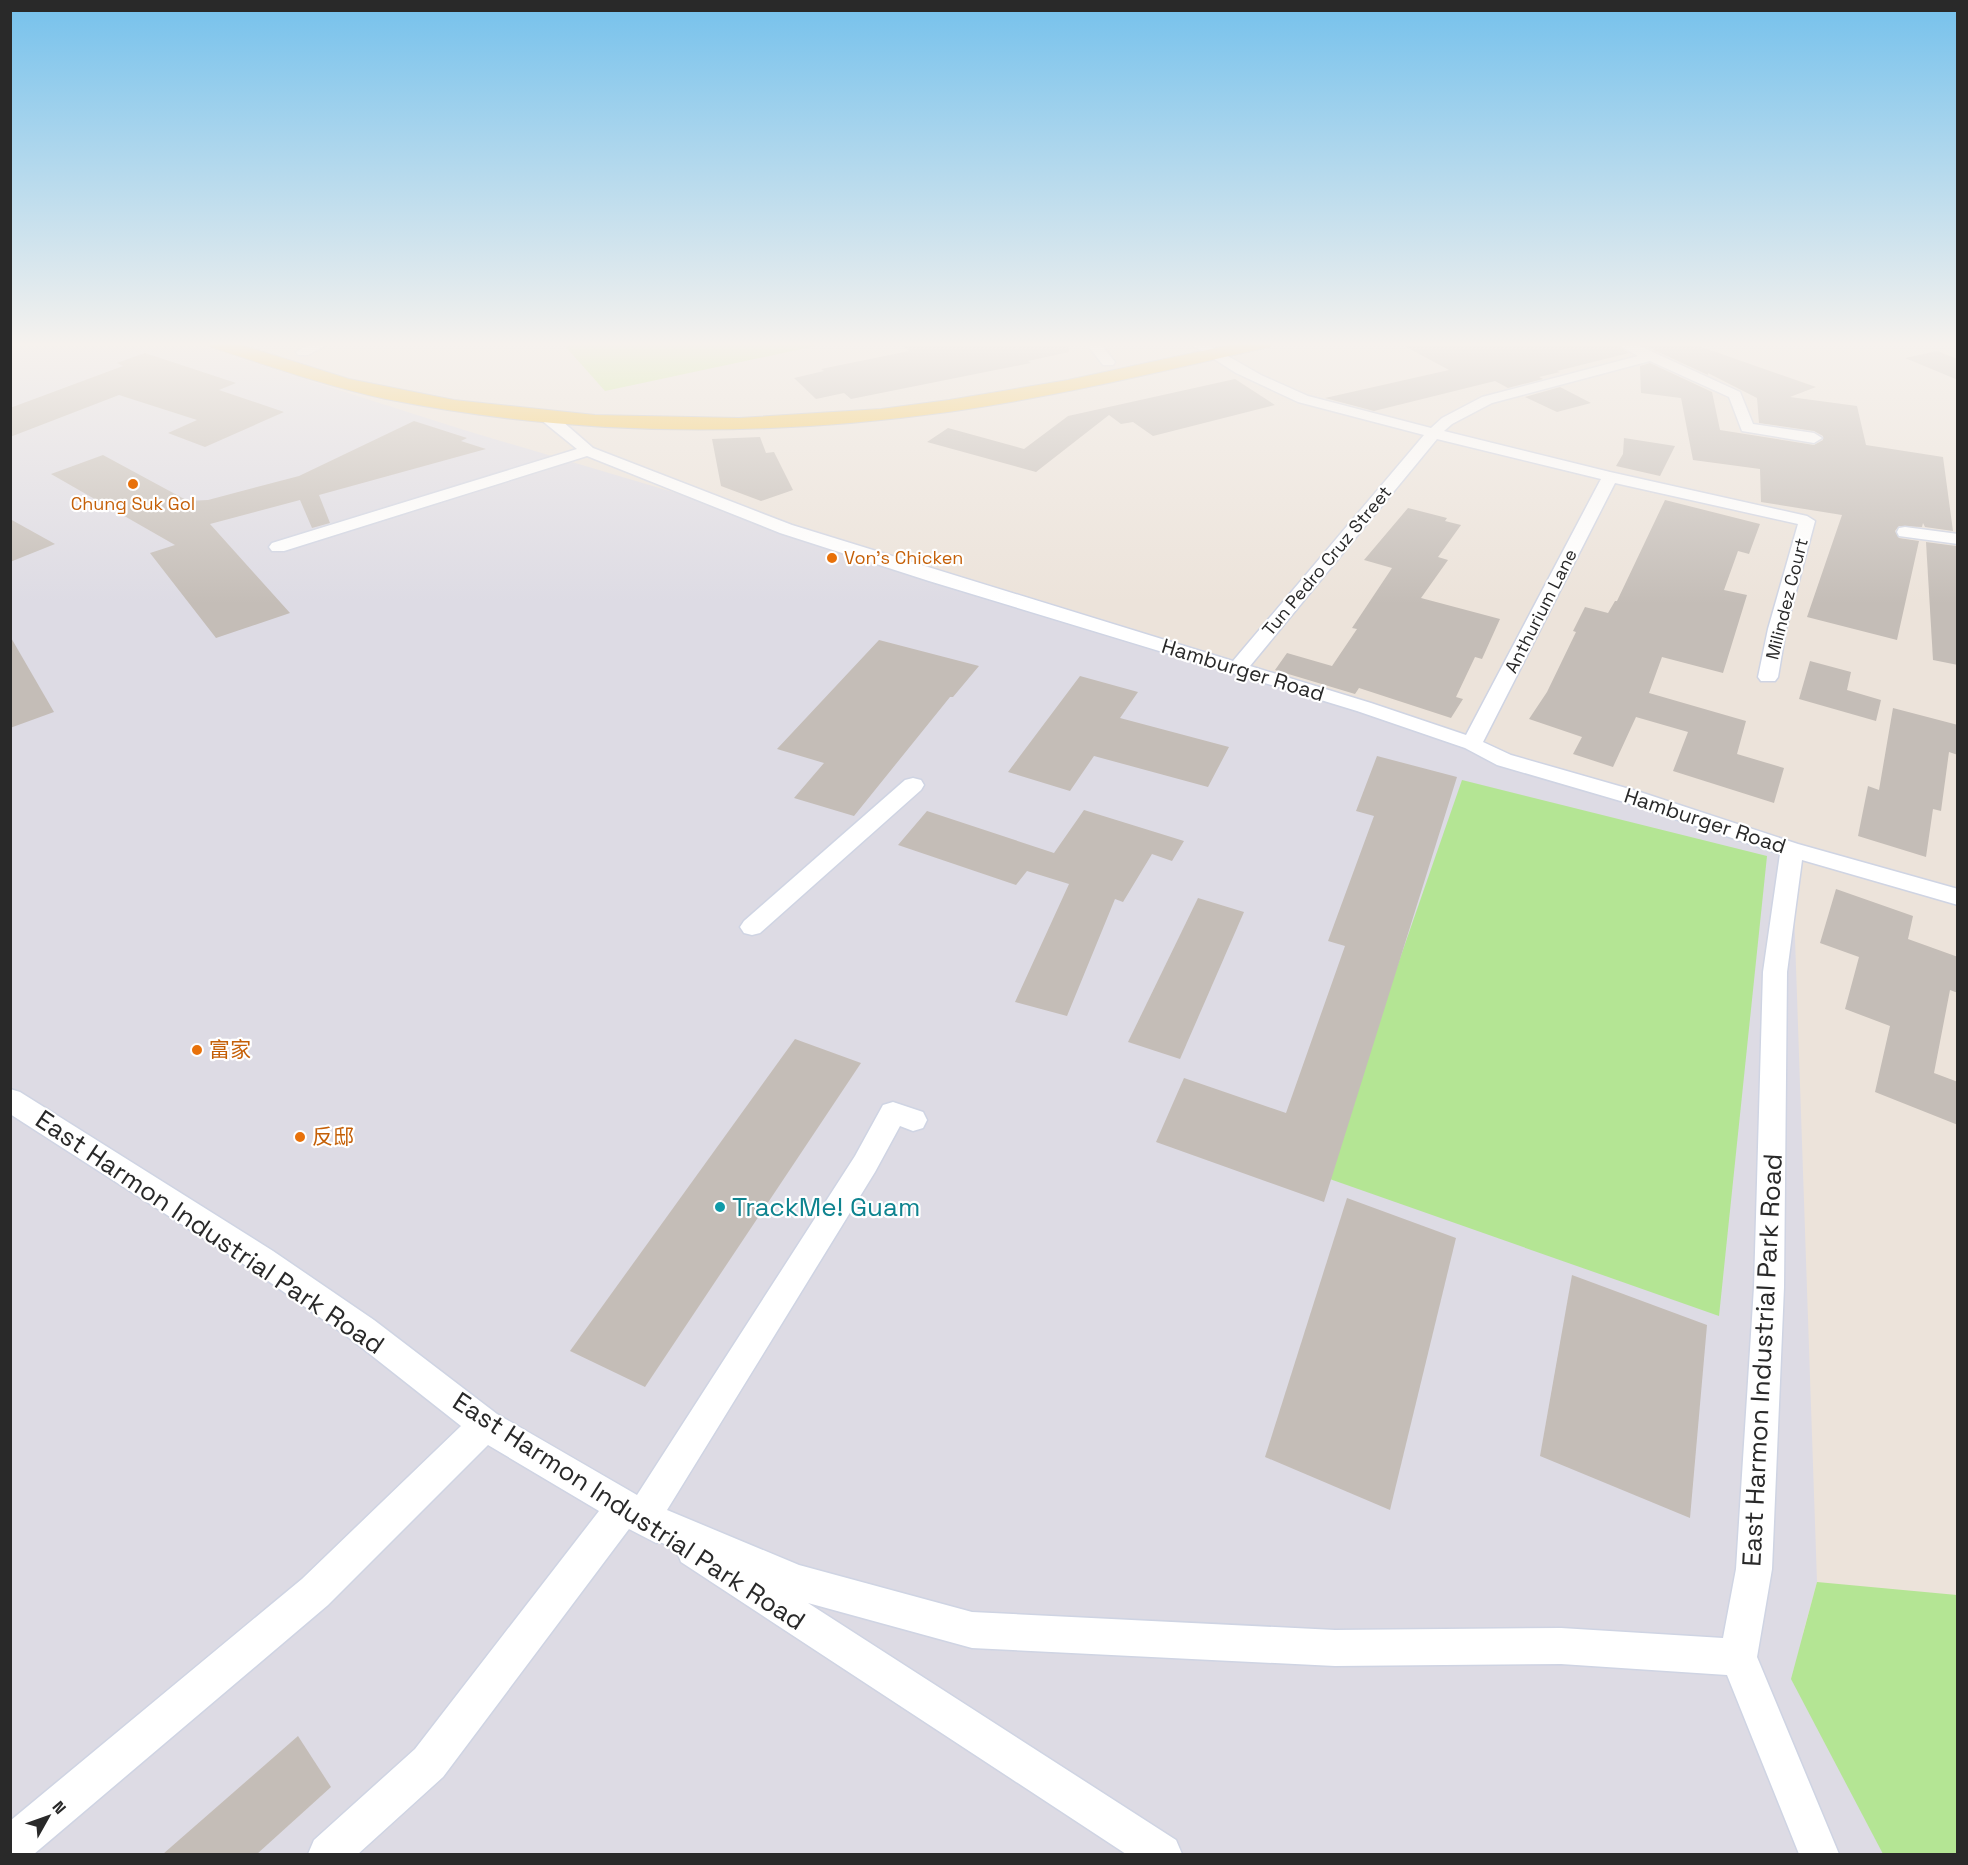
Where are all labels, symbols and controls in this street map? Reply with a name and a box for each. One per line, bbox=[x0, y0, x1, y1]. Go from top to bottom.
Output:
marker: Chung Suk Gol bbox=[126, 477, 140, 491]
street label: Tun Pedro Cruz Street bbox=[1257, 481, 1396, 641]
place label: Chung Suk Gol bbox=[71, 492, 195, 515]
street label: Milindez Court bbox=[1760, 536, 1813, 662]
street label: Anthurium Lane bbox=[1499, 545, 1582, 677]
place label: Von's Chicken bbox=[844, 546, 963, 569]
marker: Von's Chicken bbox=[825, 551, 839, 565]
street label: Hamburger Road bbox=[1159, 632, 1328, 707]
street label: Hamburger Road bbox=[1621, 782, 1790, 859]
place label: 富家 bbox=[209, 1036, 251, 1063]
marker: 富家 bbox=[190, 1043, 204, 1057]
street label: East Harmon Industrial Park Road bbox=[29, 1102, 391, 1362]
place label: 反邸 bbox=[312, 1123, 354, 1150]
marker: 反邸 bbox=[293, 1130, 307, 1144]
street label: East Harmon Industrial Park Road bbox=[1734, 1153, 1790, 1567]
place label: TrackMe! Guam bbox=[732, 1190, 920, 1224]
marker: TrackMe! Guam bbox=[713, 1200, 727, 1214]
street label: East Harmon Industrial Park Road bbox=[446, 1384, 812, 1638]
north arrow bbox=[18, 1787, 78, 1847]
text: N bbox=[48, 1797, 71, 1819]

